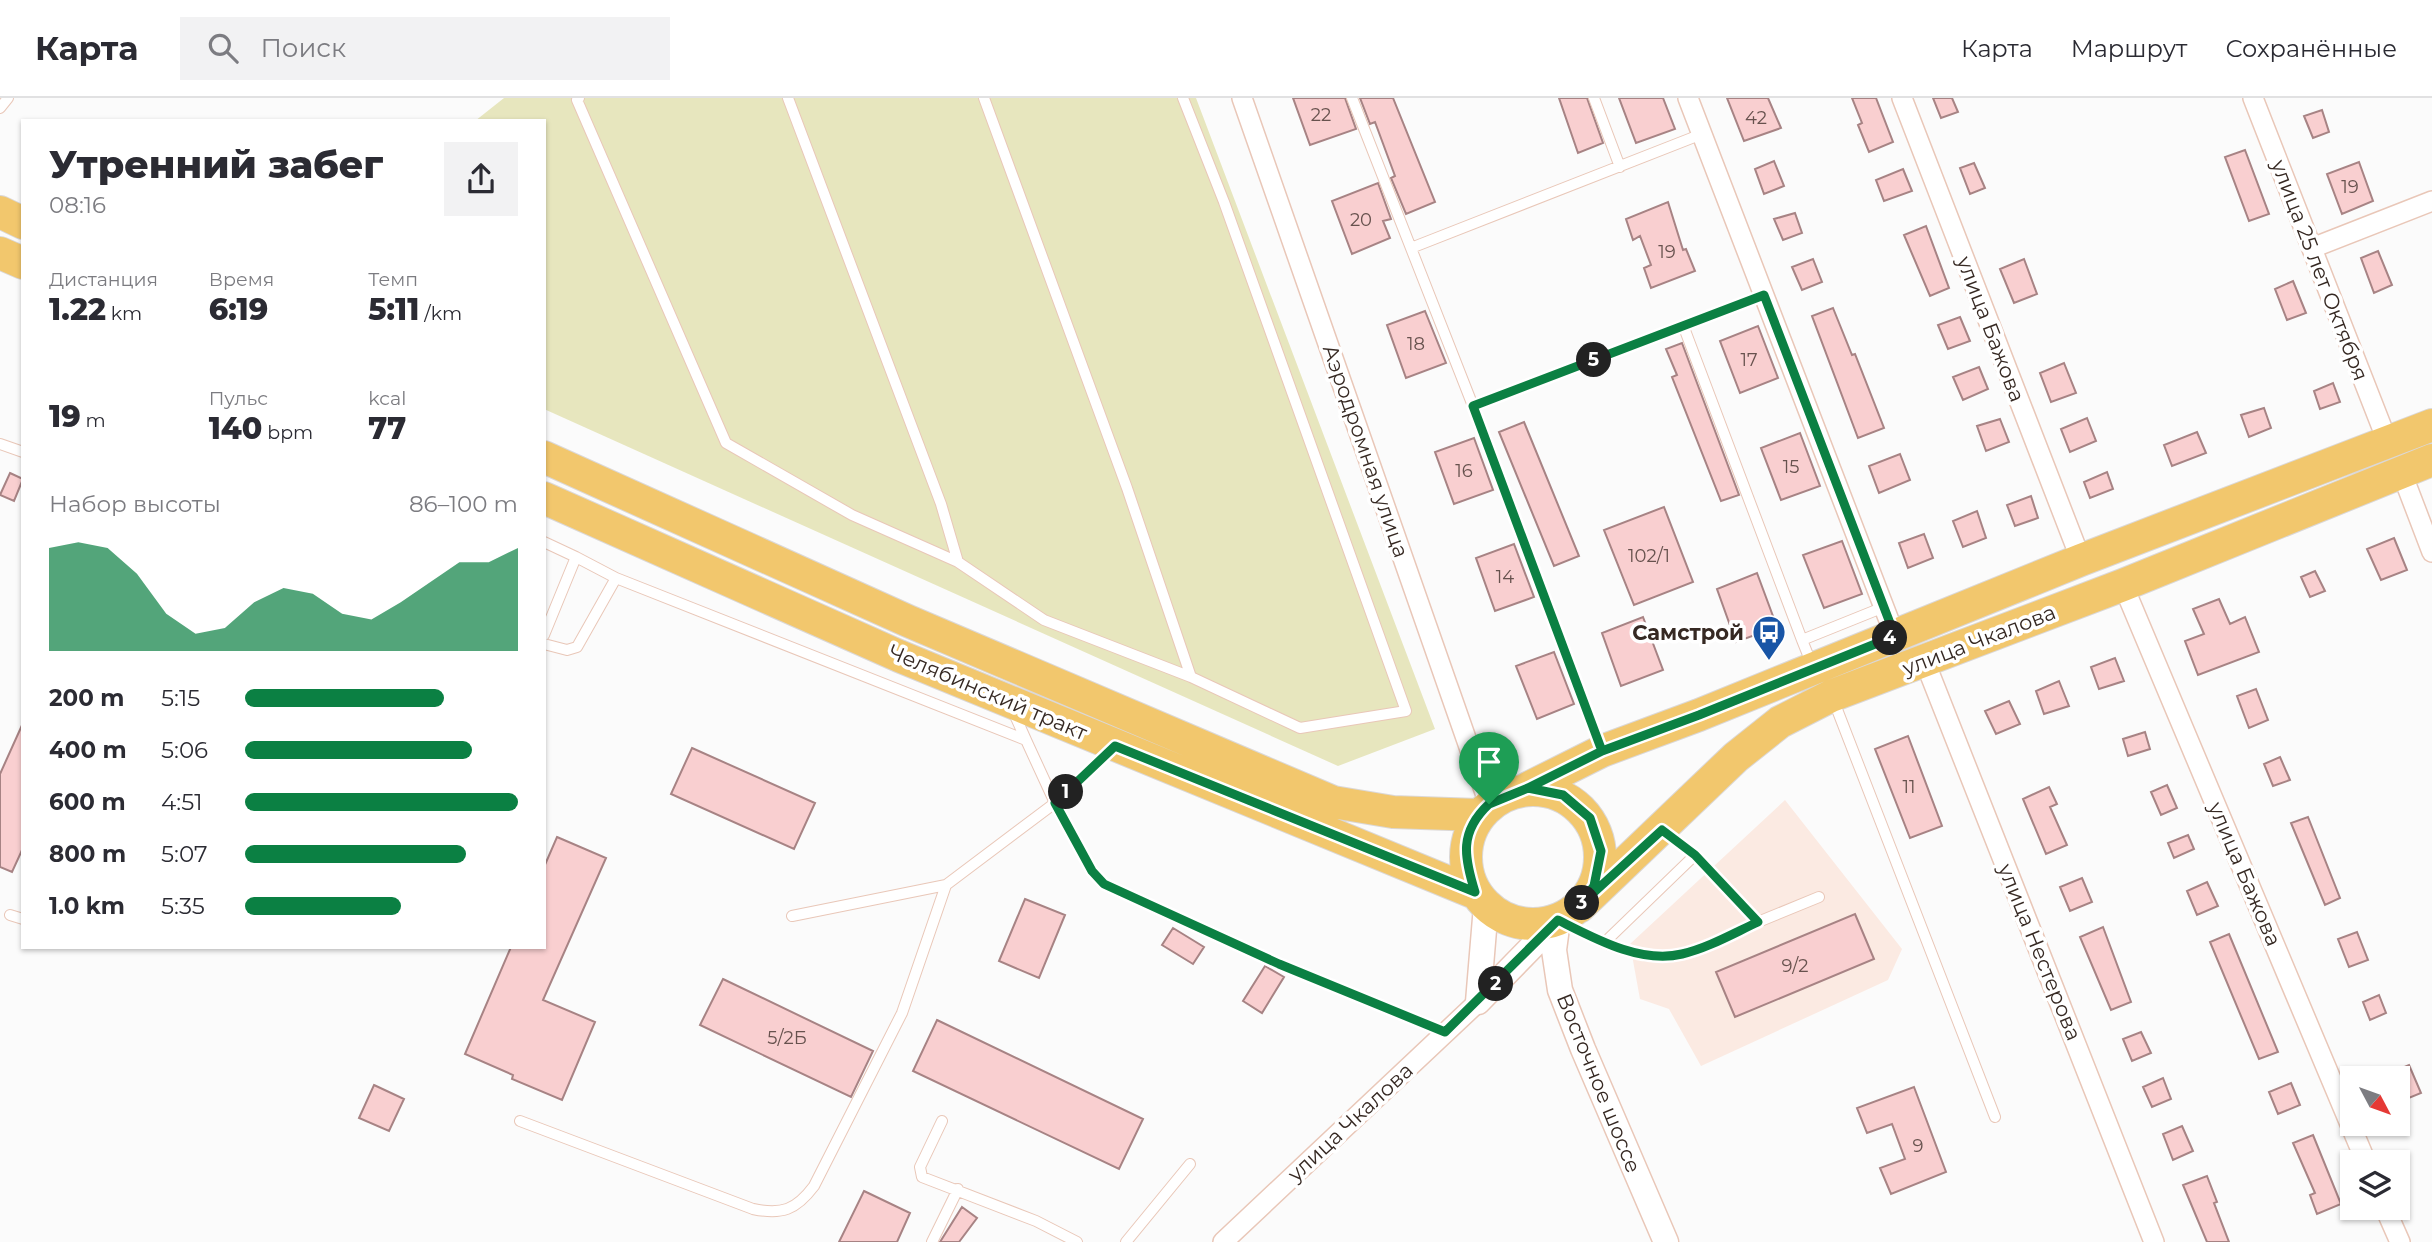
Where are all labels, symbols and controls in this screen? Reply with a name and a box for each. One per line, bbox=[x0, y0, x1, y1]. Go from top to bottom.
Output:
search box bbox=[180, 17, 670, 80]
text: Карта bbox=[35, 28, 138, 68]
icon: search bbox=[204, 29, 242, 67]
text: Поиск bbox=[260, 32, 346, 64]
text: Карта bbox=[1961, 34, 2033, 63]
text: Маршрут bbox=[2071, 34, 2187, 63]
text: Сохранённые bbox=[2225, 34, 2397, 63]
house number: 22 bbox=[1311, 104, 1331, 126]
house number: 42 bbox=[1745, 107, 1767, 129]
text: Утренний забег bbox=[49, 141, 383, 188]
button: share bbox=[444, 142, 518, 216]
street label: улица 25 лет Октября bbox=[2266, 155, 2374, 384]
house number: 19 bbox=[2341, 176, 2359, 198]
text: 08:16 bbox=[49, 191, 106, 219]
house number: 20 bbox=[1350, 209, 1372, 231]
house number: 19 bbox=[1658, 241, 1676, 263]
street label: улица Бажова bbox=[1951, 252, 2030, 405]
text: Дистанция bbox=[49, 268, 158, 291]
text: Время bbox=[209, 268, 274, 291]
text: Темп bbox=[368, 268, 418, 291]
text: 1.22 bbox=[49, 291, 106, 328]
text: 6:19 bbox=[209, 291, 268, 328]
text: 5:11 bbox=[368, 291, 419, 328]
text: km bbox=[106, 302, 142, 325]
text: /km bbox=[419, 302, 462, 325]
house number: 18 bbox=[1407, 333, 1425, 355]
street label: Аэродромная улица bbox=[1318, 341, 1414, 561]
pin: 5 bbox=[1576, 342, 1612, 378]
text: 5 bbox=[1588, 348, 1599, 371]
house number: 17 bbox=[1740, 349, 1758, 371]
text: Пульс bbox=[209, 387, 268, 410]
text: kcal bbox=[368, 387, 406, 410]
text: 19 bbox=[49, 398, 81, 435]
text: m bbox=[81, 409, 106, 432]
text: 140 bbox=[209, 410, 262, 447]
text: 77 bbox=[368, 410, 406, 447]
text: bpm bbox=[262, 421, 313, 444]
house number: 15 bbox=[1783, 456, 1799, 478]
house number: 16 bbox=[1455, 460, 1473, 482]
text: Набор высоты bbox=[49, 490, 221, 518]
text: 86–100 m bbox=[409, 490, 518, 518]
house number: 102/1 bbox=[1628, 545, 1670, 567]
house number: 14 bbox=[1496, 566, 1514, 588]
street label: улица Чкалова bbox=[1898, 599, 2059, 681]
bus stop icon: Самстрой bbox=[1750, 613, 1788, 662]
place label: Самстрой bbox=[1632, 620, 1744, 645]
pin: 4 bbox=[1872, 620, 1908, 656]
text: 4 bbox=[1883, 626, 1896, 649]
street label: Челябинский тракт bbox=[885, 639, 1091, 745]
text: 200 m bbox=[49, 684, 124, 712]
text: 5:15 bbox=[161, 684, 200, 712]
pin bbox=[1459, 732, 1519, 804]
text: 400 m bbox=[49, 736, 127, 764]
text: 5:06 bbox=[161, 736, 208, 764]
icon: arrive bbox=[1470, 743, 1508, 781]
pin: 1 bbox=[1048, 774, 1084, 810]
house number: 11 bbox=[1903, 776, 1916, 798]
text: 1 bbox=[1062, 780, 1069, 803]
text: 600 m bbox=[49, 788, 126, 816]
text: 4:51 bbox=[161, 788, 203, 816]
street label: улица Бажова bbox=[2203, 797, 2287, 950]
text: 800 m bbox=[49, 840, 126, 868]
text: 5:07 bbox=[161, 840, 208, 868]
street label: улица Нестерова bbox=[1993, 859, 2087, 1044]
pin: 3 bbox=[1564, 886, 1600, 920]
text: 3 bbox=[1576, 891, 1587, 914]
text: 1.0 km bbox=[49, 892, 125, 920]
text: 5:35 bbox=[161, 892, 205, 920]
house number: 9/2 bbox=[1782, 955, 1808, 977]
pin: 2 bbox=[1478, 966, 1514, 1001]
text: 2 bbox=[1490, 972, 1501, 995]
street label: Восточное шоссе bbox=[1552, 990, 1646, 1176]
house number: 5/2Б bbox=[767, 1027, 807, 1049]
street label: улица Чкалова bbox=[1282, 1058, 1418, 1187]
north arrow bbox=[2340, 1066, 2410, 1136]
map controls bbox=[2340, 1066, 2410, 1220]
house number: 9 bbox=[1913, 1135, 1924, 1157]
button: layers bbox=[2340, 1150, 2410, 1220]

